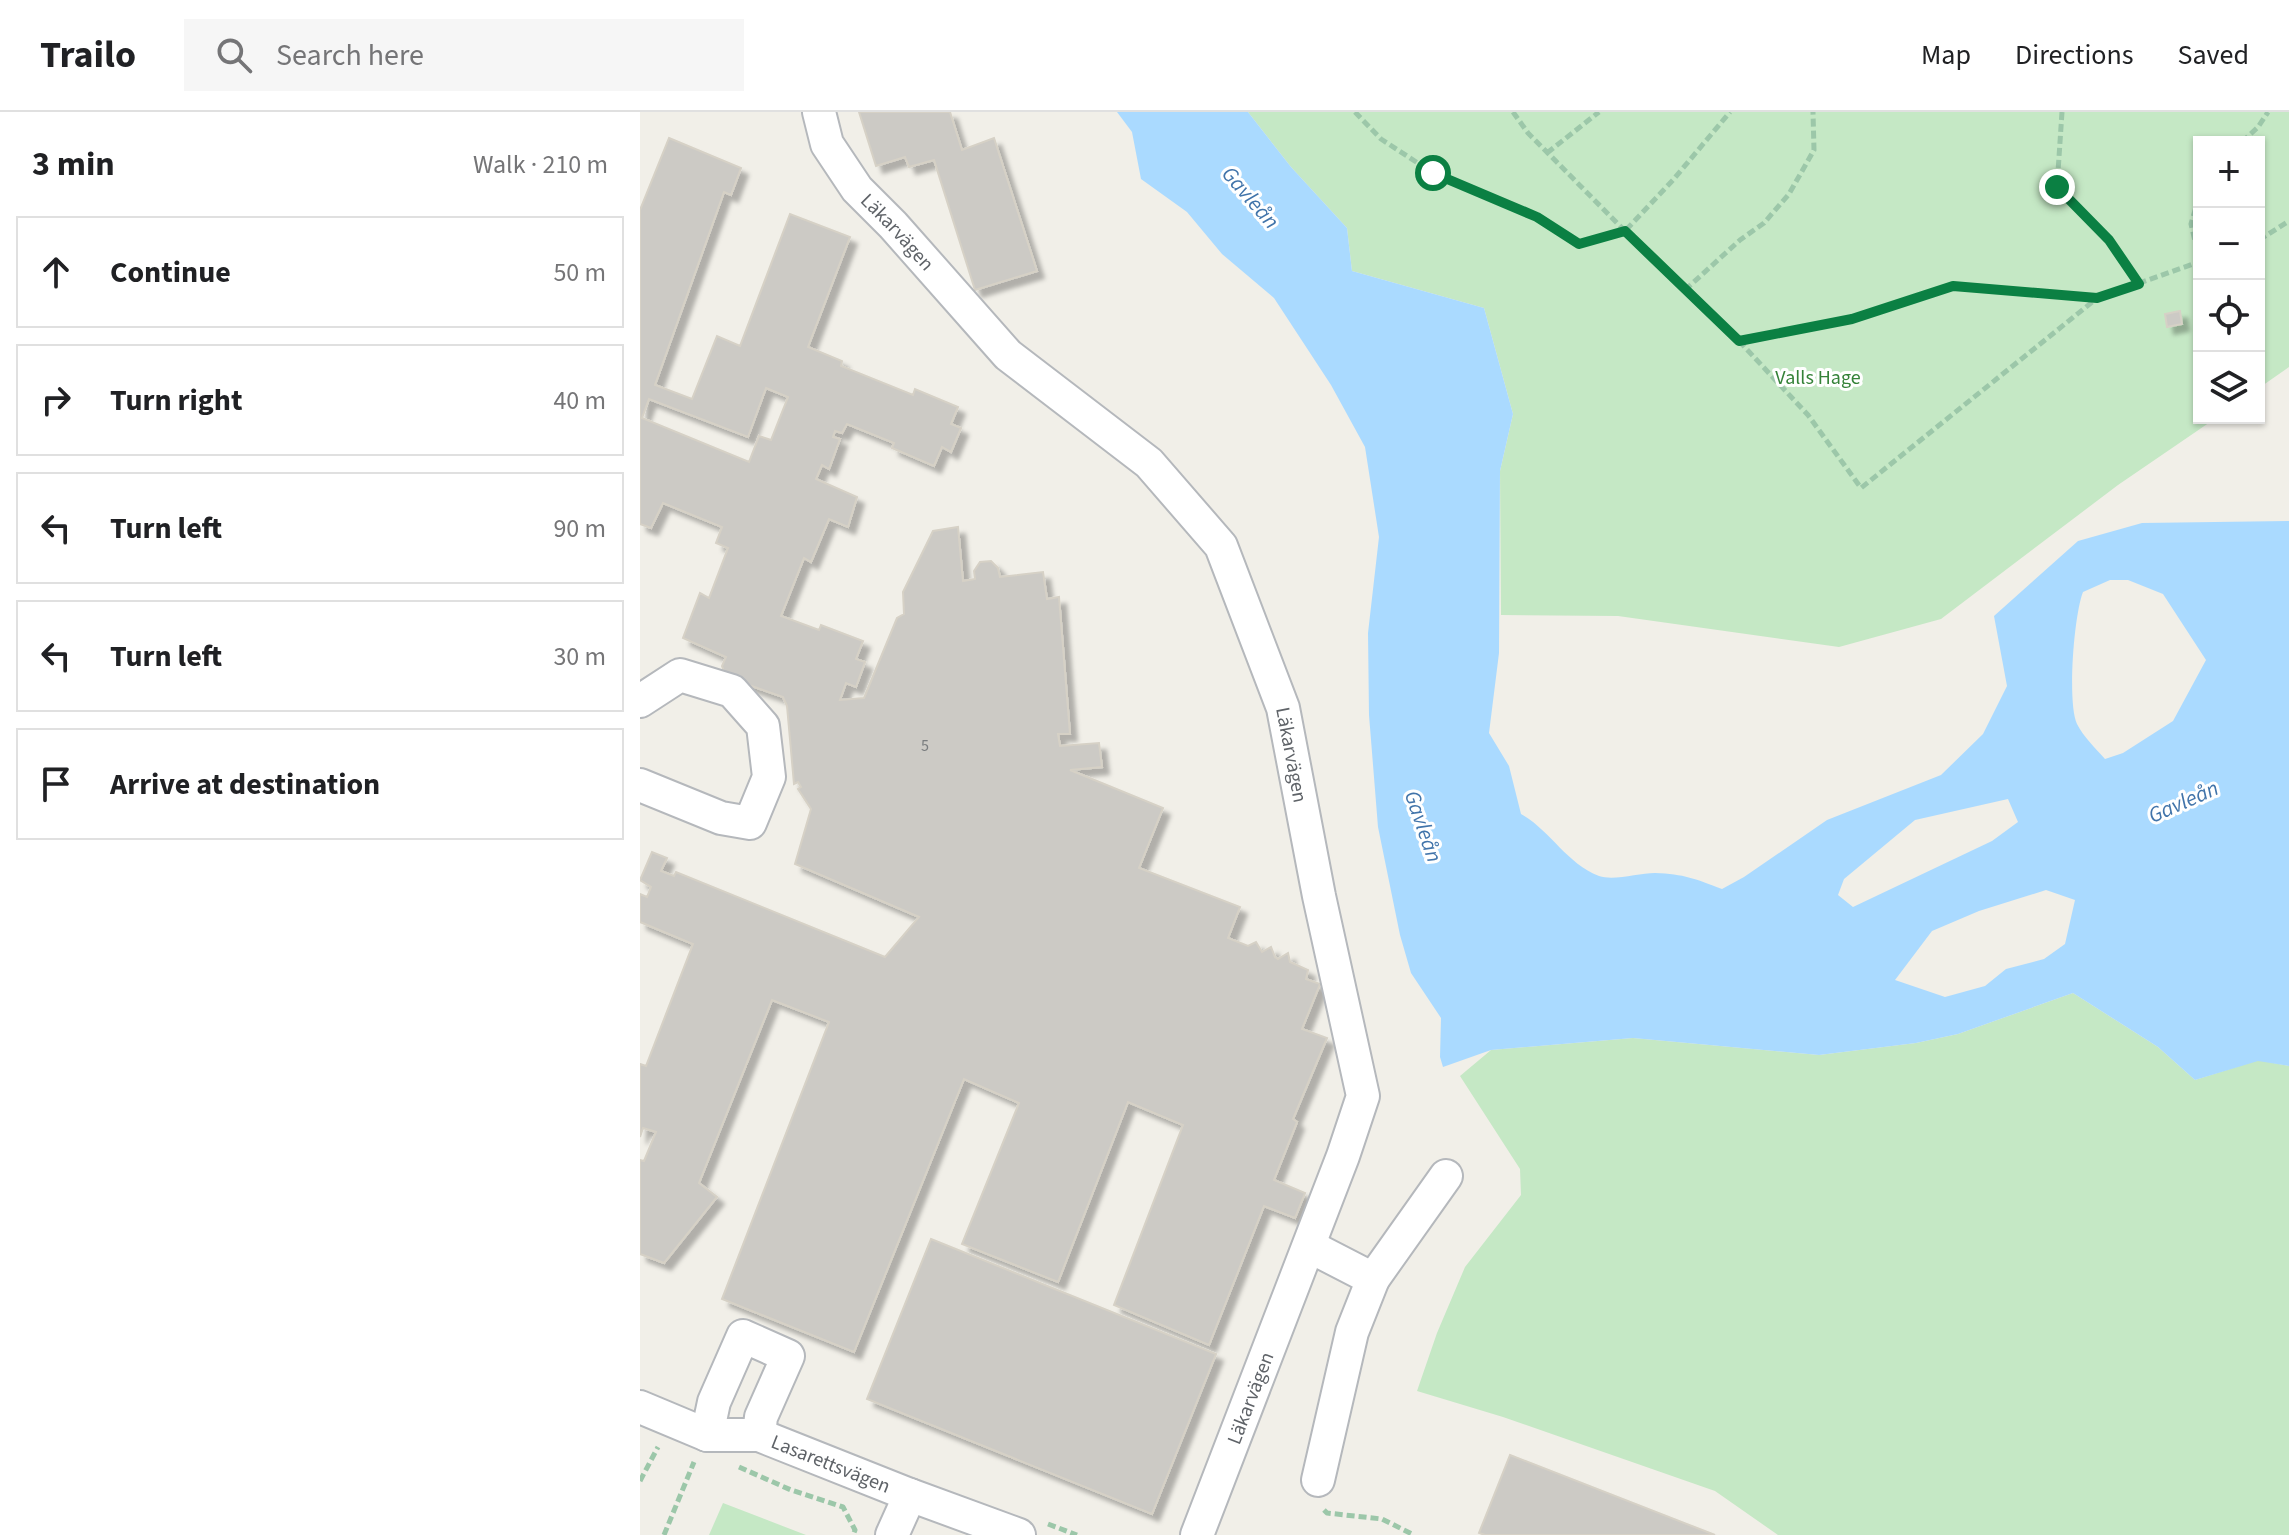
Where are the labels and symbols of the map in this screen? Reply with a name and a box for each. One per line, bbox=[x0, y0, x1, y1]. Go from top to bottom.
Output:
route start bbox=[1415, 155, 1451, 191]
water label: Gavleån bbox=[1214, 159, 1287, 236]
route end bbox=[2039, 169, 2075, 205]
street label: Läkarvägen bbox=[854, 187, 940, 277]
park label: Valls Hage bbox=[1775, 364, 1861, 392]
street label: Läkarvägen bbox=[1268, 705, 1314, 805]
house number: 5 bbox=[921, 735, 929, 757]
water label: Gavleån bbox=[2143, 772, 2224, 832]
water label: Gavleån bbox=[1396, 786, 1450, 867]
street label: Läkarvägen bbox=[1221, 1348, 1281, 1449]
street label: Lasarettsvägen bbox=[767, 1428, 894, 1501]

